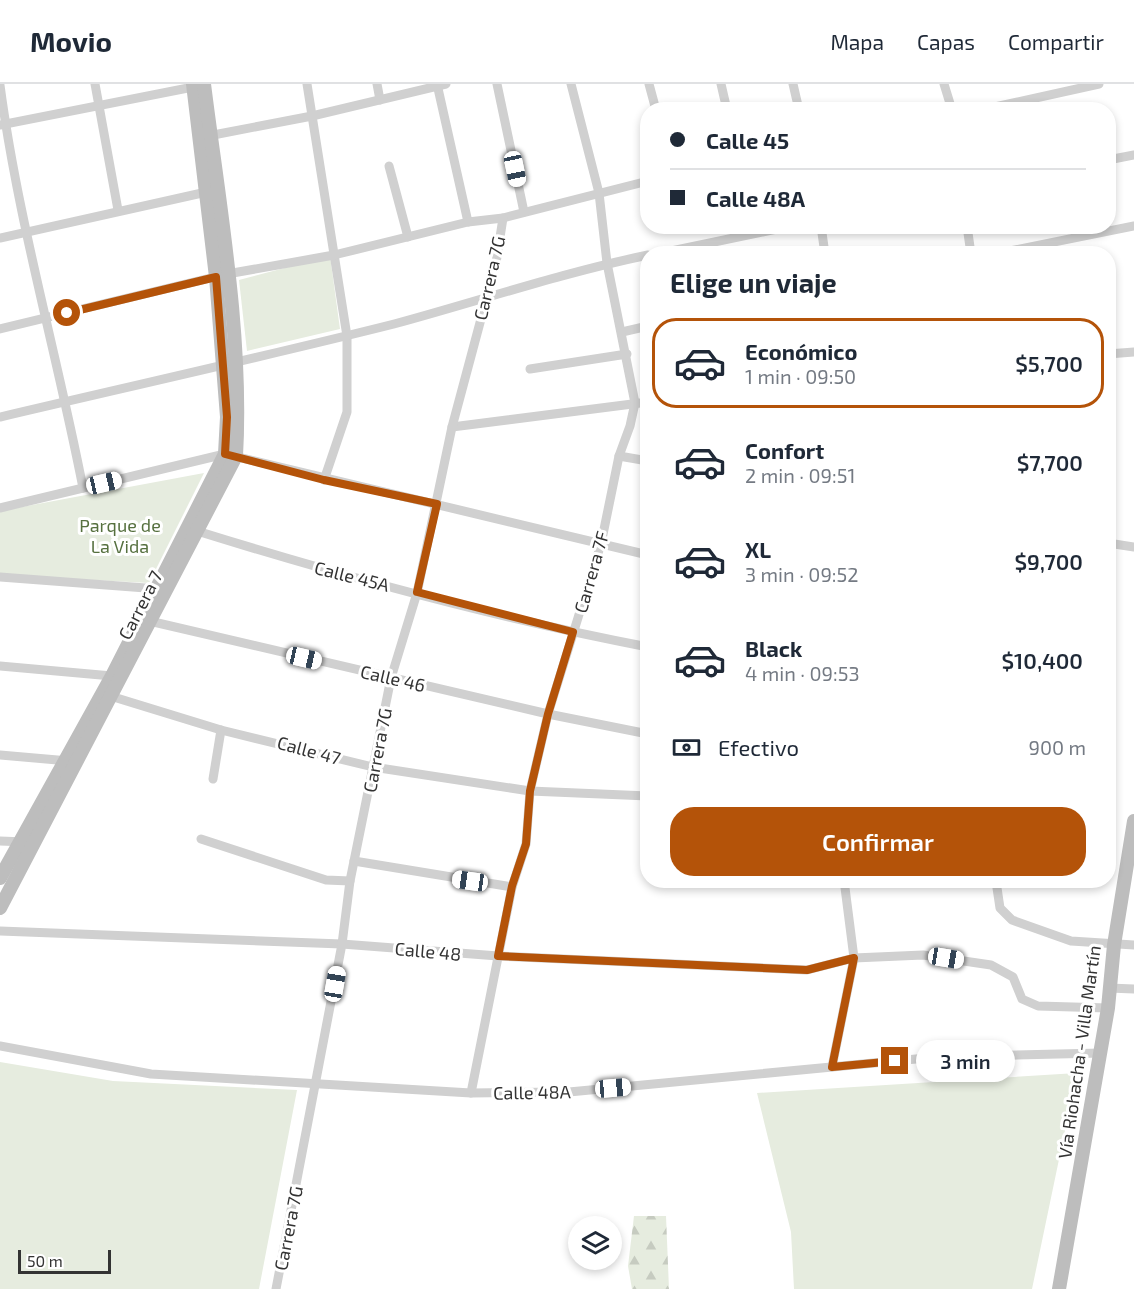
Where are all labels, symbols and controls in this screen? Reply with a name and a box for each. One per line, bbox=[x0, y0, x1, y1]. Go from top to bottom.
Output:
text: Movio bbox=[30, 24, 112, 58]
text: Mapa bbox=[830, 29, 884, 54]
text: Capas bbox=[917, 29, 975, 54]
text: Compartir bbox=[1008, 29, 1104, 54]
text: Calle 45 bbox=[706, 127, 789, 153]
car bbox=[502, 150, 528, 188]
text: Calle 48A bbox=[706, 185, 805, 211]
street label: Carrera 7G bbox=[469, 234, 509, 322]
text: Elige un viaje bbox=[670, 266, 837, 298]
route start bbox=[53, 299, 80, 326]
icon: car bbox=[673, 336, 727, 390]
text: Económico bbox=[745, 338, 857, 364]
text: $5,700 bbox=[1015, 350, 1083, 376]
text: 1 min · 09:50 bbox=[745, 364, 856, 388]
icon: car bbox=[673, 435, 727, 489]
text: Confort bbox=[745, 437, 824, 463]
text: $7,700 bbox=[1017, 449, 1083, 475]
text: 2 min · 09:51 bbox=[745, 463, 855, 487]
car bbox=[84, 470, 124, 496]
park label: Parque de La Vida bbox=[79, 514, 161, 557]
street label: Carrera 7F bbox=[569, 528, 613, 615]
icon: car bbox=[673, 534, 727, 588]
text: XL bbox=[745, 536, 771, 562]
text: $9,700 bbox=[1014, 548, 1083, 574]
street label: Calle 45A bbox=[312, 556, 393, 596]
text: 3 min · 09:52 bbox=[745, 562, 859, 586]
street label: Carrera 7 bbox=[113, 567, 167, 643]
icon: car bbox=[673, 633, 727, 687]
text: Black bbox=[745, 635, 802, 661]
car bbox=[284, 645, 324, 671]
text: $10,400 bbox=[1001, 647, 1083, 673]
street label: Calle 46 bbox=[358, 660, 428, 696]
text: 4 min · 09:53 bbox=[745, 661, 860, 685]
street label: Carrera 7G bbox=[358, 706, 396, 794]
street label: Calle 47 bbox=[275, 731, 343, 769]
icon: cash bbox=[670, 731, 703, 764]
text: Efectivo bbox=[718, 734, 799, 760]
text: 900 m bbox=[1028, 735, 1086, 759]
button: Confirmar bbox=[670, 807, 1086, 876]
car bbox=[451, 870, 489, 892]
street label: Calle 48 bbox=[394, 937, 462, 965]
street label: Vía Riohacha - Villa Martín bbox=[1053, 944, 1105, 1160]
car bbox=[927, 946, 965, 970]
car bbox=[323, 965, 347, 1003]
callout: 3 min bbox=[916, 1040, 1015, 1082]
route end bbox=[881, 1047, 908, 1074]
text: 3 min bbox=[940, 1049, 991, 1073]
car bbox=[594, 1077, 632, 1099]
street label: Calle 48A bbox=[493, 1080, 572, 1104]
street label: Carrera 7G bbox=[269, 1184, 307, 1272]
map controls bbox=[568, 1216, 622, 1270]
button: layers bbox=[568, 1216, 622, 1270]
scale bar bbox=[18, 1247, 111, 1274]
text: 50 m bbox=[27, 1251, 63, 1270]

